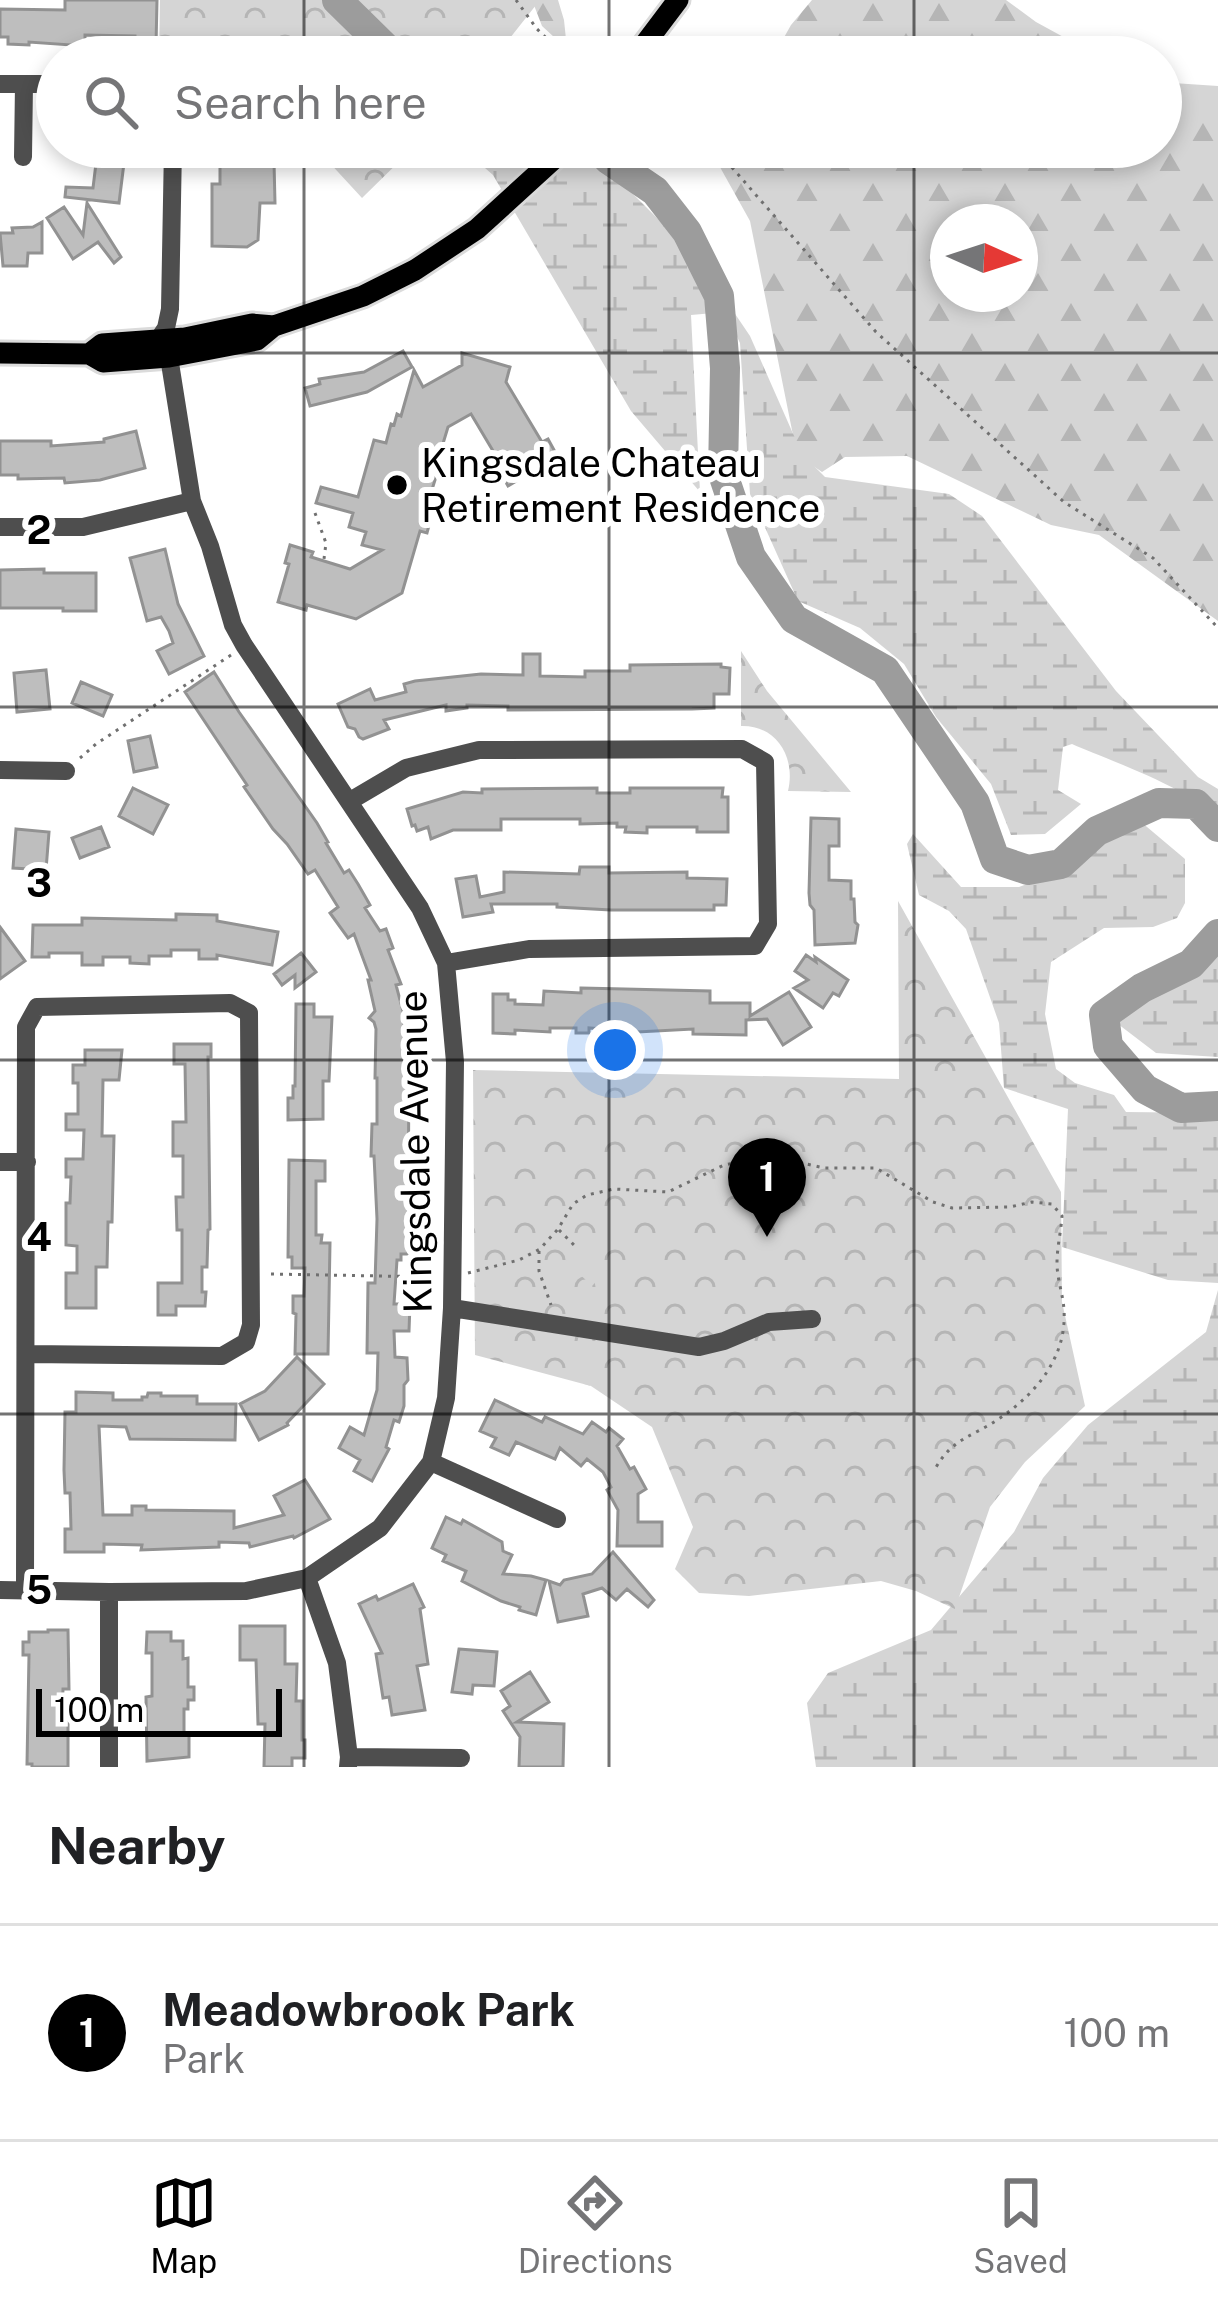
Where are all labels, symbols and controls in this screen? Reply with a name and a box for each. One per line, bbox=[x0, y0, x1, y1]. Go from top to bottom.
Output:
search box bbox=[36, 36, 1182, 168]
icon: search bbox=[78, 69, 144, 135]
text: Search here bbox=[174, 76, 427, 129]
north arrow bbox=[930, 204, 1038, 312]
place label: Kingsdale Chateau Retirement Residence bbox=[421, 440, 820, 531]
marker: Kingsdale Chateau Retirement Residence bbox=[384, 472, 410, 498]
text: 2 bbox=[27, 507, 51, 553]
text: 3 bbox=[26, 860, 52, 906]
street label: Kingsdale Avenue bbox=[389, 990, 441, 1314]
your location bbox=[585, 1020, 645, 1080]
pin: 1 bbox=[728, 1138, 806, 1237]
text: 4 bbox=[26, 1214, 52, 1260]
text: 5 bbox=[26, 1567, 52, 1613]
scale bar bbox=[36, 1683, 282, 1736]
text: 100 m bbox=[54, 1691, 144, 1729]
text: Nearby bbox=[48, 1816, 225, 1875]
text: Meadowbrook Park bbox=[162, 1983, 575, 2036]
text: 1 bbox=[79, 2010, 95, 2056]
text: 100 m bbox=[1063, 2010, 1170, 2056]
text: Park bbox=[162, 2036, 245, 2082]
tab: Map bbox=[150, 2170, 217, 2280]
tab: Directions bbox=[518, 2170, 673, 2280]
tab: Saved bbox=[973, 2170, 1068, 2280]

